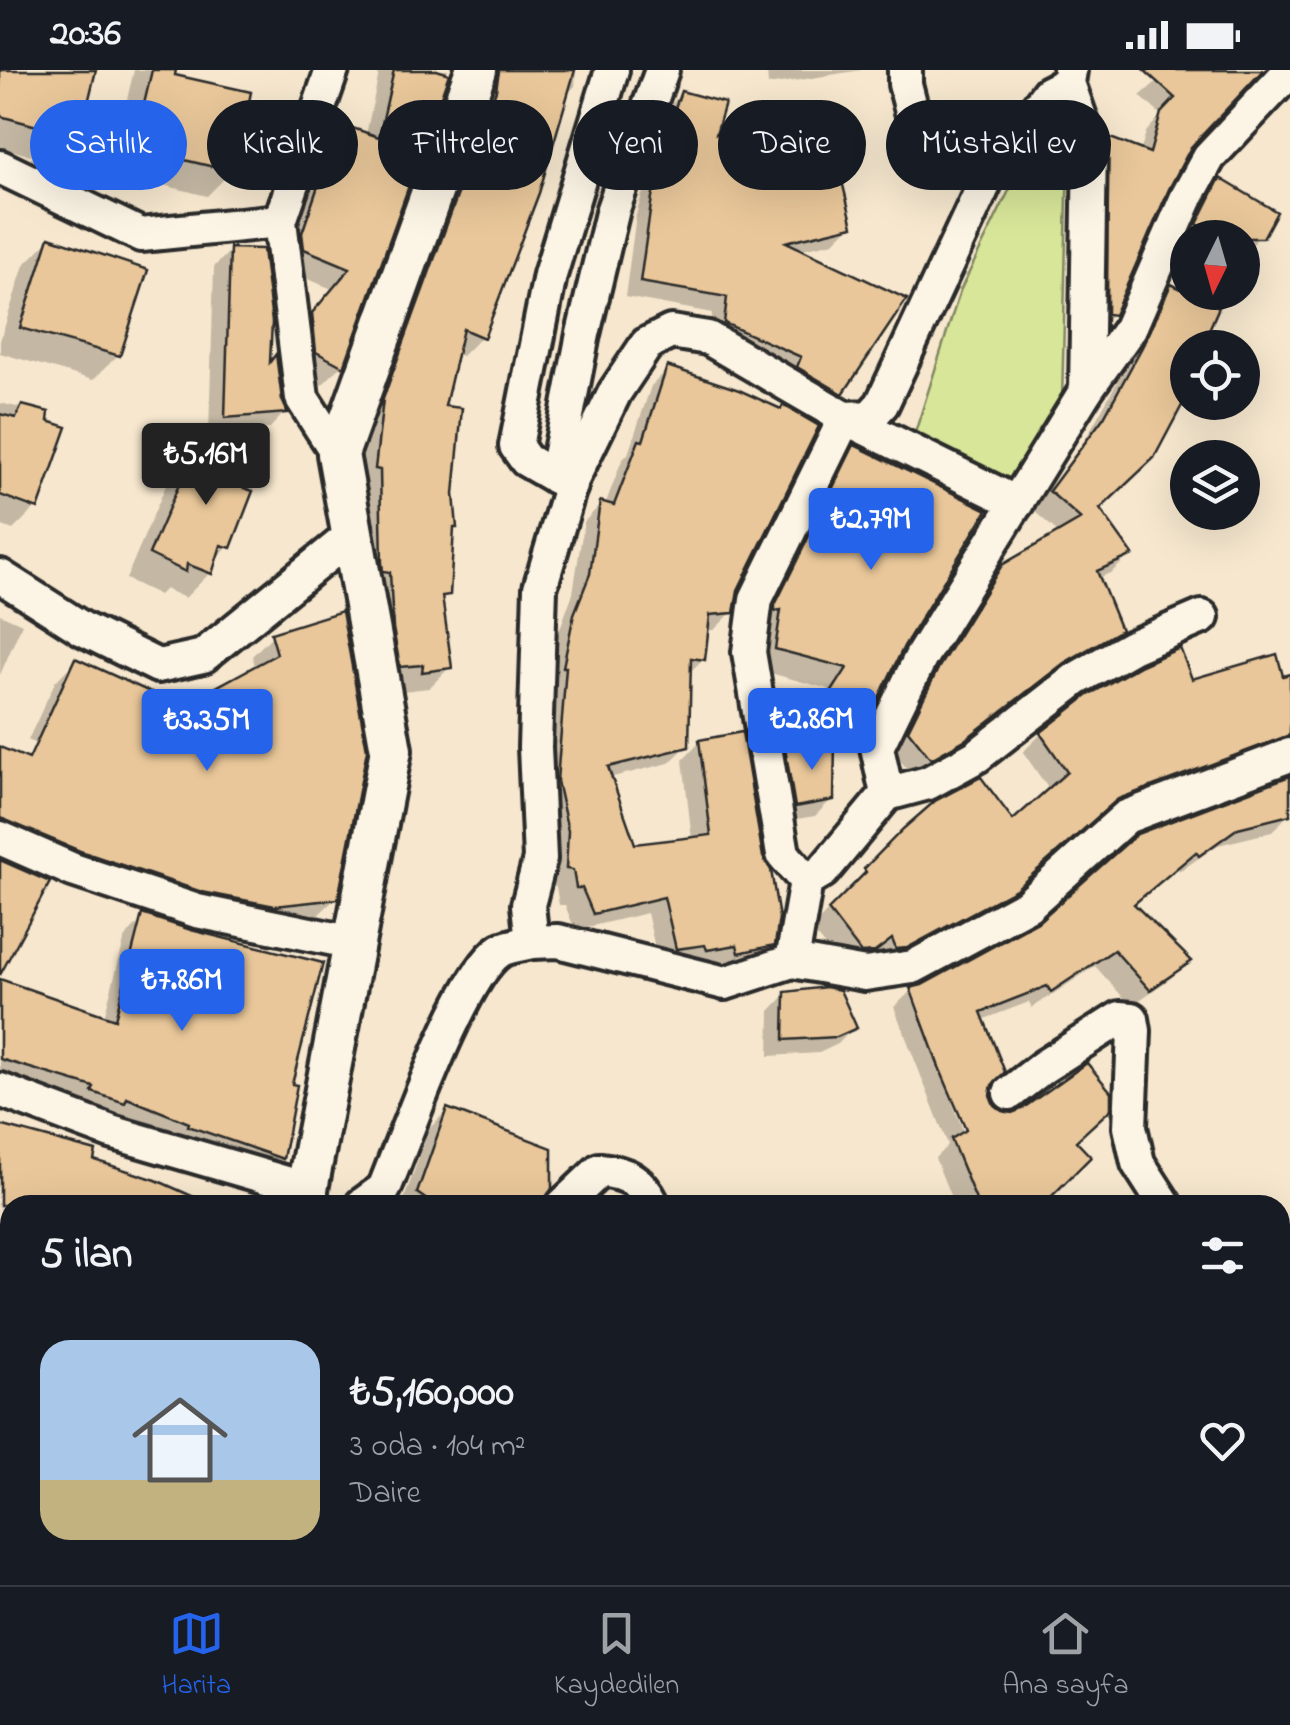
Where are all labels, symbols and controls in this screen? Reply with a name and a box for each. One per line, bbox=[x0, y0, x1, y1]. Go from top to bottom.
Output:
text: 20:36 bbox=[50, 7, 121, 63]
chip: Satılık bbox=[30, 100, 187, 190]
chip: Kiralık bbox=[207, 100, 358, 190]
chip: Filtreler bbox=[378, 100, 553, 190]
chip: Yeni bbox=[573, 100, 698, 190]
chip: Daire bbox=[718, 100, 866, 190]
chip: Müstakil ev bbox=[886, 100, 1111, 190]
north arrow bbox=[1170, 220, 1260, 310]
map controls bbox=[1170, 220, 1260, 530]
button: locate bbox=[1170, 330, 1260, 420]
pin: ₺5.16M bbox=[125, 423, 287, 508]
text: ₺5.16M bbox=[164, 432, 248, 479]
button: layers bbox=[1170, 440, 1260, 530]
pin: ₺2.79M bbox=[790, 488, 952, 573]
text: ₺2.79M bbox=[831, 497, 911, 544]
pin: ₺2.86M bbox=[731, 688, 893, 773]
pin: ₺3.35M bbox=[126, 689, 288, 774]
text: ₺2.86M bbox=[770, 697, 854, 744]
text: ₺3.35M bbox=[164, 698, 250, 745]
pin: ₺7.86M bbox=[101, 949, 263, 1034]
text: ₺7.86M bbox=[141, 958, 223, 1005]
text: 5 ilan bbox=[40, 1225, 133, 1286]
icon: filters bbox=[1195, 1228, 1250, 1283]
text: ₺5,160,000 bbox=[350, 1363, 514, 1424]
icon: home bbox=[120, 1380, 240, 1500]
icon: heart bbox=[1195, 1413, 1250, 1468]
text: 3 oda · 104 m² bbox=[350, 1424, 525, 1471]
text: Daire bbox=[350, 1471, 421, 1518]
tab: Harita bbox=[161, 1606, 231, 1707]
tab: Kaydedilen bbox=[554, 1606, 679, 1707]
tab: Ana sayfa bbox=[1002, 1606, 1129, 1707]

